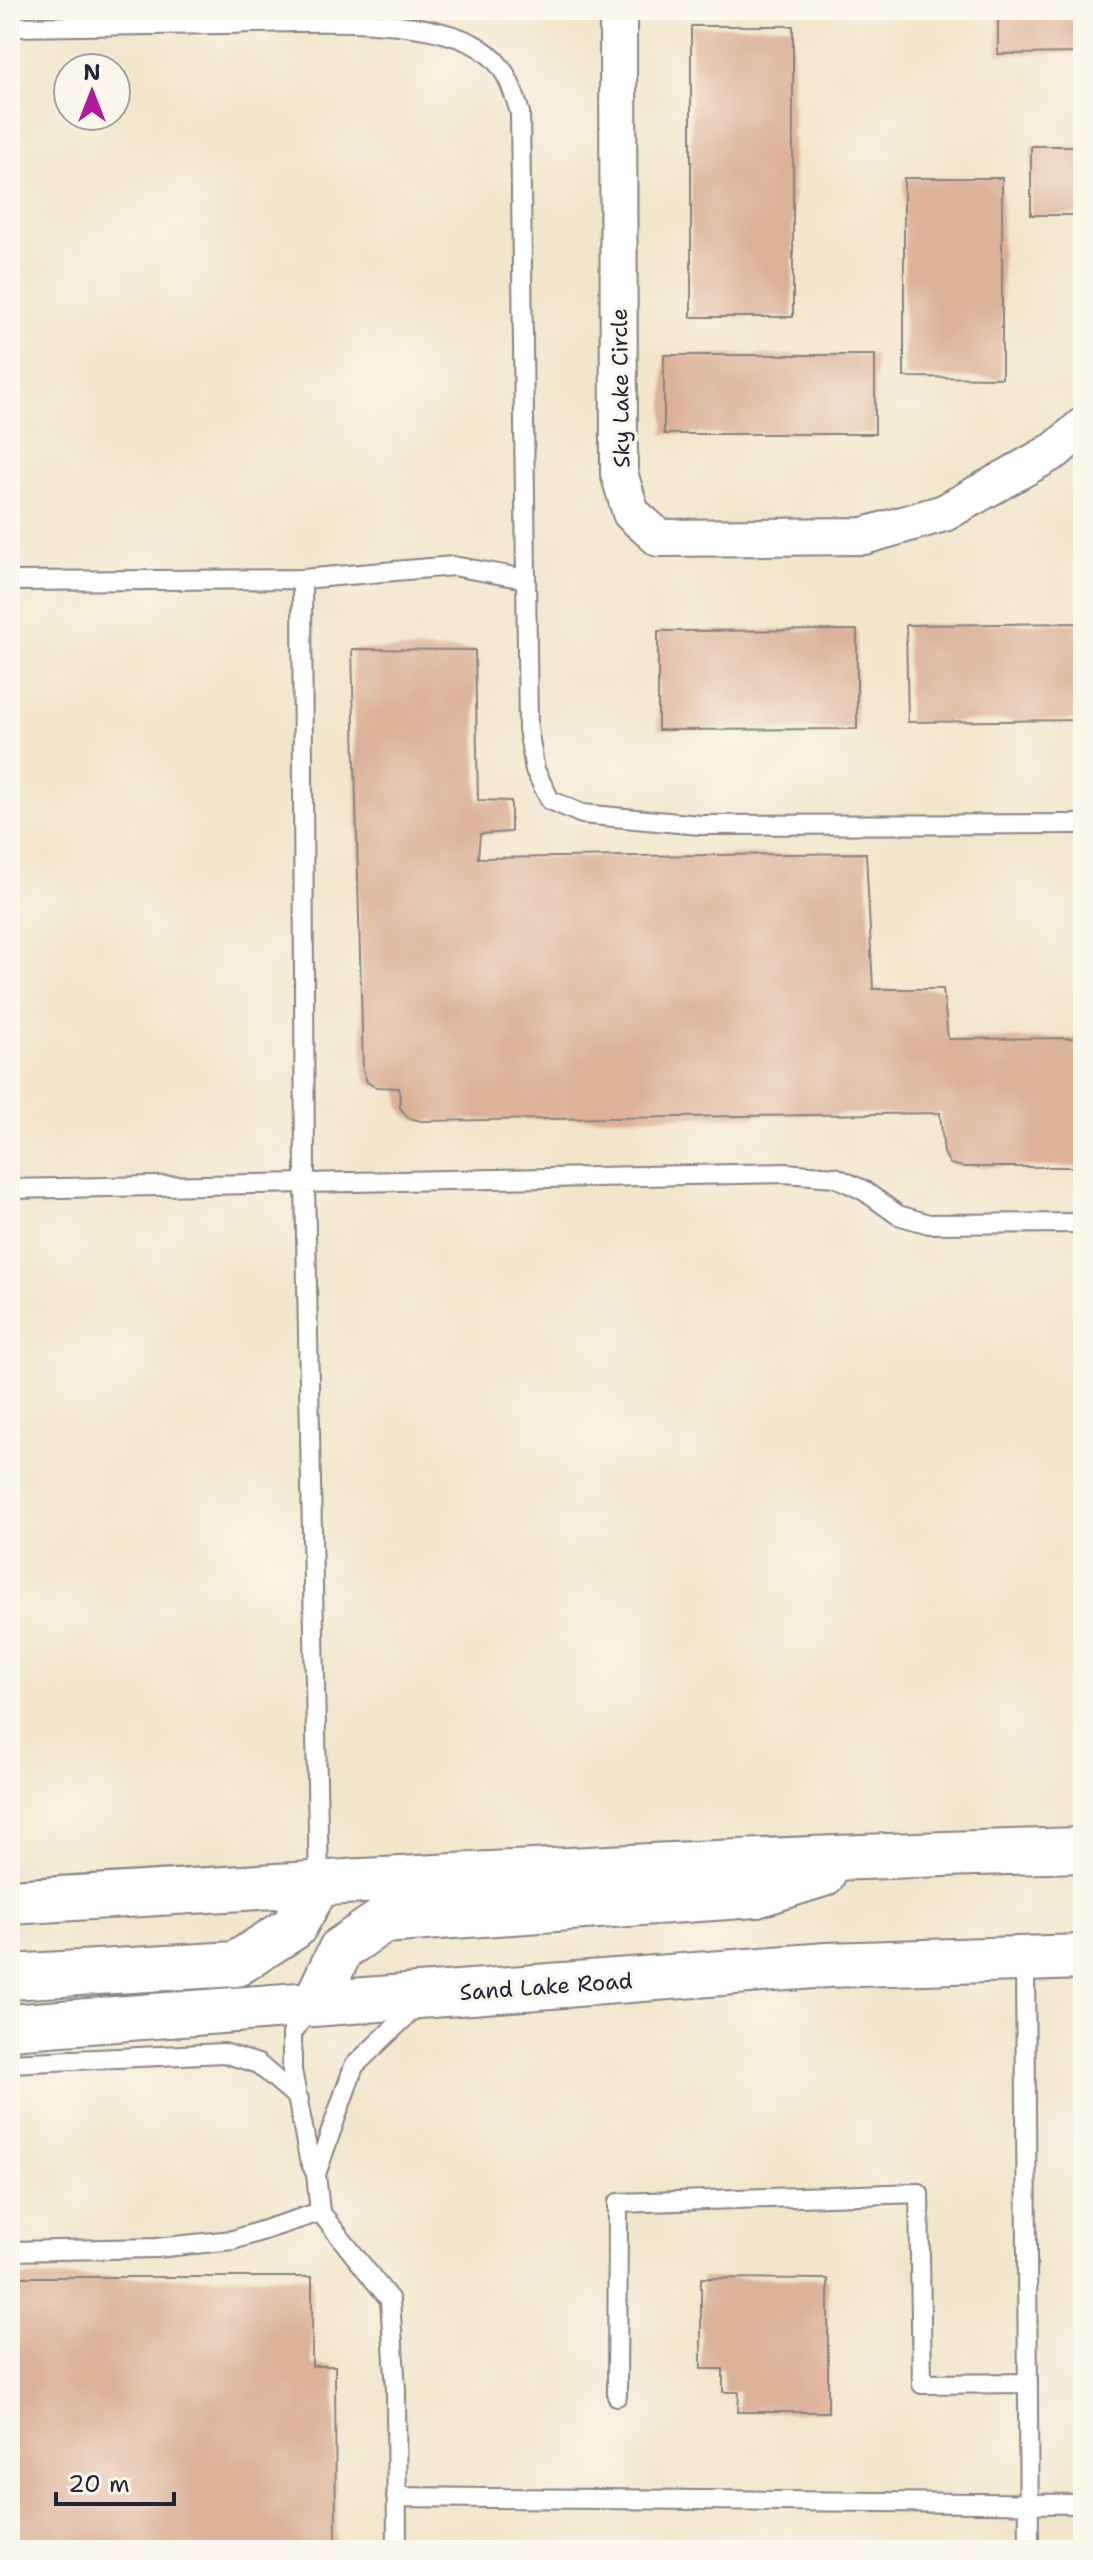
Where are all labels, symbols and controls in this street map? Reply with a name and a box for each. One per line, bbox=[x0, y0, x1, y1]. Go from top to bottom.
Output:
north arrow bbox=[52, 52, 132, 132]
text: N bbox=[83, 58, 101, 87]
street label: Sky Lake Circle bbox=[605, 308, 636, 468]
street label: Sand Lake Road bbox=[459, 1966, 633, 2007]
scale bar bbox=[56, 2456, 174, 2506]
text: 20 m bbox=[68, 2468, 130, 2500]

